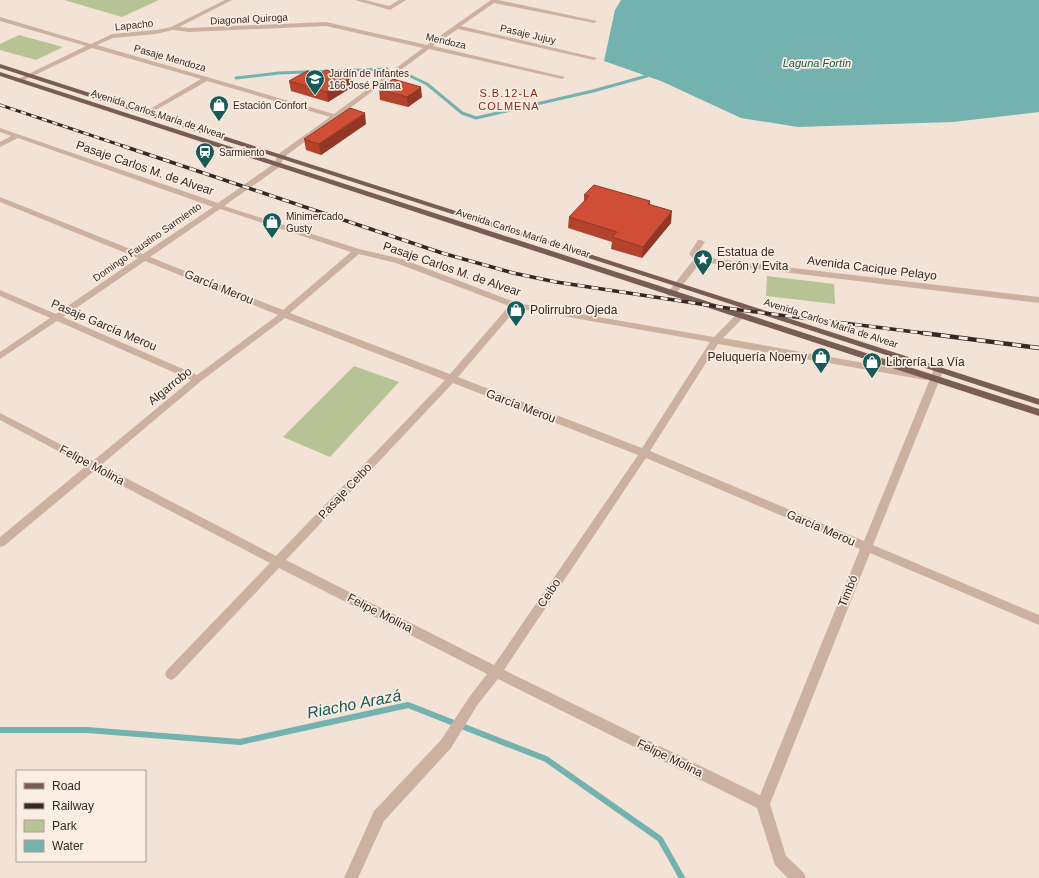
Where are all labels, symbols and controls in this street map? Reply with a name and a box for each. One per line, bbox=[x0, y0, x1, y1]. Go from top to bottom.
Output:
street label: Diagonal Quiroga bbox=[210, 11, 289, 27]
street label: Lapacho bbox=[114, 17, 154, 32]
street label: Pasaje Jujuy bbox=[499, 22, 557, 46]
street label: Mendoza bbox=[425, 31, 468, 51]
street label: Pasaje Mendoza bbox=[133, 42, 208, 74]
water label: Laguna Fortín bbox=[783, 57, 851, 69]
school or university icon: Jardín de Infantes 166 José Palma bbox=[304, 68, 326, 96]
place label: Jardín de Infantes 166 José Palma bbox=[329, 68, 409, 91]
street label: Avenida Carlos María de Alvear bbox=[90, 87, 227, 141]
district label: S.B.12-LA COLMENA bbox=[478, 87, 540, 112]
shop icon: Estación Confort bbox=[208, 94, 230, 122]
place label: Estación Confort bbox=[233, 100, 307, 111]
street label: Pasaje Carlos M. de Alvear bbox=[74, 138, 216, 198]
station icon: Sarmiento bbox=[194, 141, 216, 169]
place label: Sarmiento bbox=[219, 147, 265, 158]
street label: Domingo Faustino Sarmiento bbox=[91, 200, 204, 284]
street label: Avenida Carlos María de Alvear bbox=[455, 206, 592, 260]
shop icon: Minimercado Gusty bbox=[261, 211, 283, 239]
place label: Minimercado Gusty bbox=[286, 211, 344, 234]
street label: Pasaje Carlos M. de Alvear bbox=[381, 239, 523, 299]
place label: Estatua de Perón y Evita bbox=[717, 245, 789, 273]
place icon: Estatua de Perón y Evita bbox=[692, 248, 714, 276]
street label: Avenida Cacique Pelayo bbox=[806, 253, 938, 283]
street label: García Merou bbox=[182, 267, 256, 307]
street label: Pasaje García Merou bbox=[49, 296, 159, 354]
street label: Avenida Carlos María de Alvear bbox=[763, 296, 900, 350]
shop icon: Polirrubro Ojeda bbox=[505, 299, 527, 327]
place label: Polirrubro Ojeda bbox=[530, 303, 618, 317]
shop icon: Peluquería Noemy bbox=[810, 346, 832, 374]
place label: Peluquería Noemy bbox=[708, 350, 807, 364]
shop icon: Librería La Vía bbox=[861, 351, 883, 379]
place label: Librería La Vía bbox=[886, 355, 965, 369]
street label: Algarrobo bbox=[145, 364, 195, 408]
street label: García Merou bbox=[484, 386, 558, 426]
street label: Felipe Molina bbox=[57, 442, 127, 488]
street label: Pasaje Ceibo bbox=[316, 460, 375, 522]
street label: García Merou bbox=[785, 507, 857, 549]
street label: Timbó bbox=[835, 573, 861, 609]
street label: Ceibo bbox=[534, 576, 564, 610]
street label: Felipe Molina bbox=[345, 591, 415, 636]
water label: Riacho Arazá bbox=[306, 687, 403, 721]
street label: Felipe Molina bbox=[635, 736, 705, 780]
legend bbox=[16, 770, 146, 862]
text: Road bbox=[52, 779, 81, 793]
text: Railway bbox=[52, 799, 94, 813]
text: Park bbox=[52, 819, 78, 833]
text: Water bbox=[52, 839, 84, 853]

